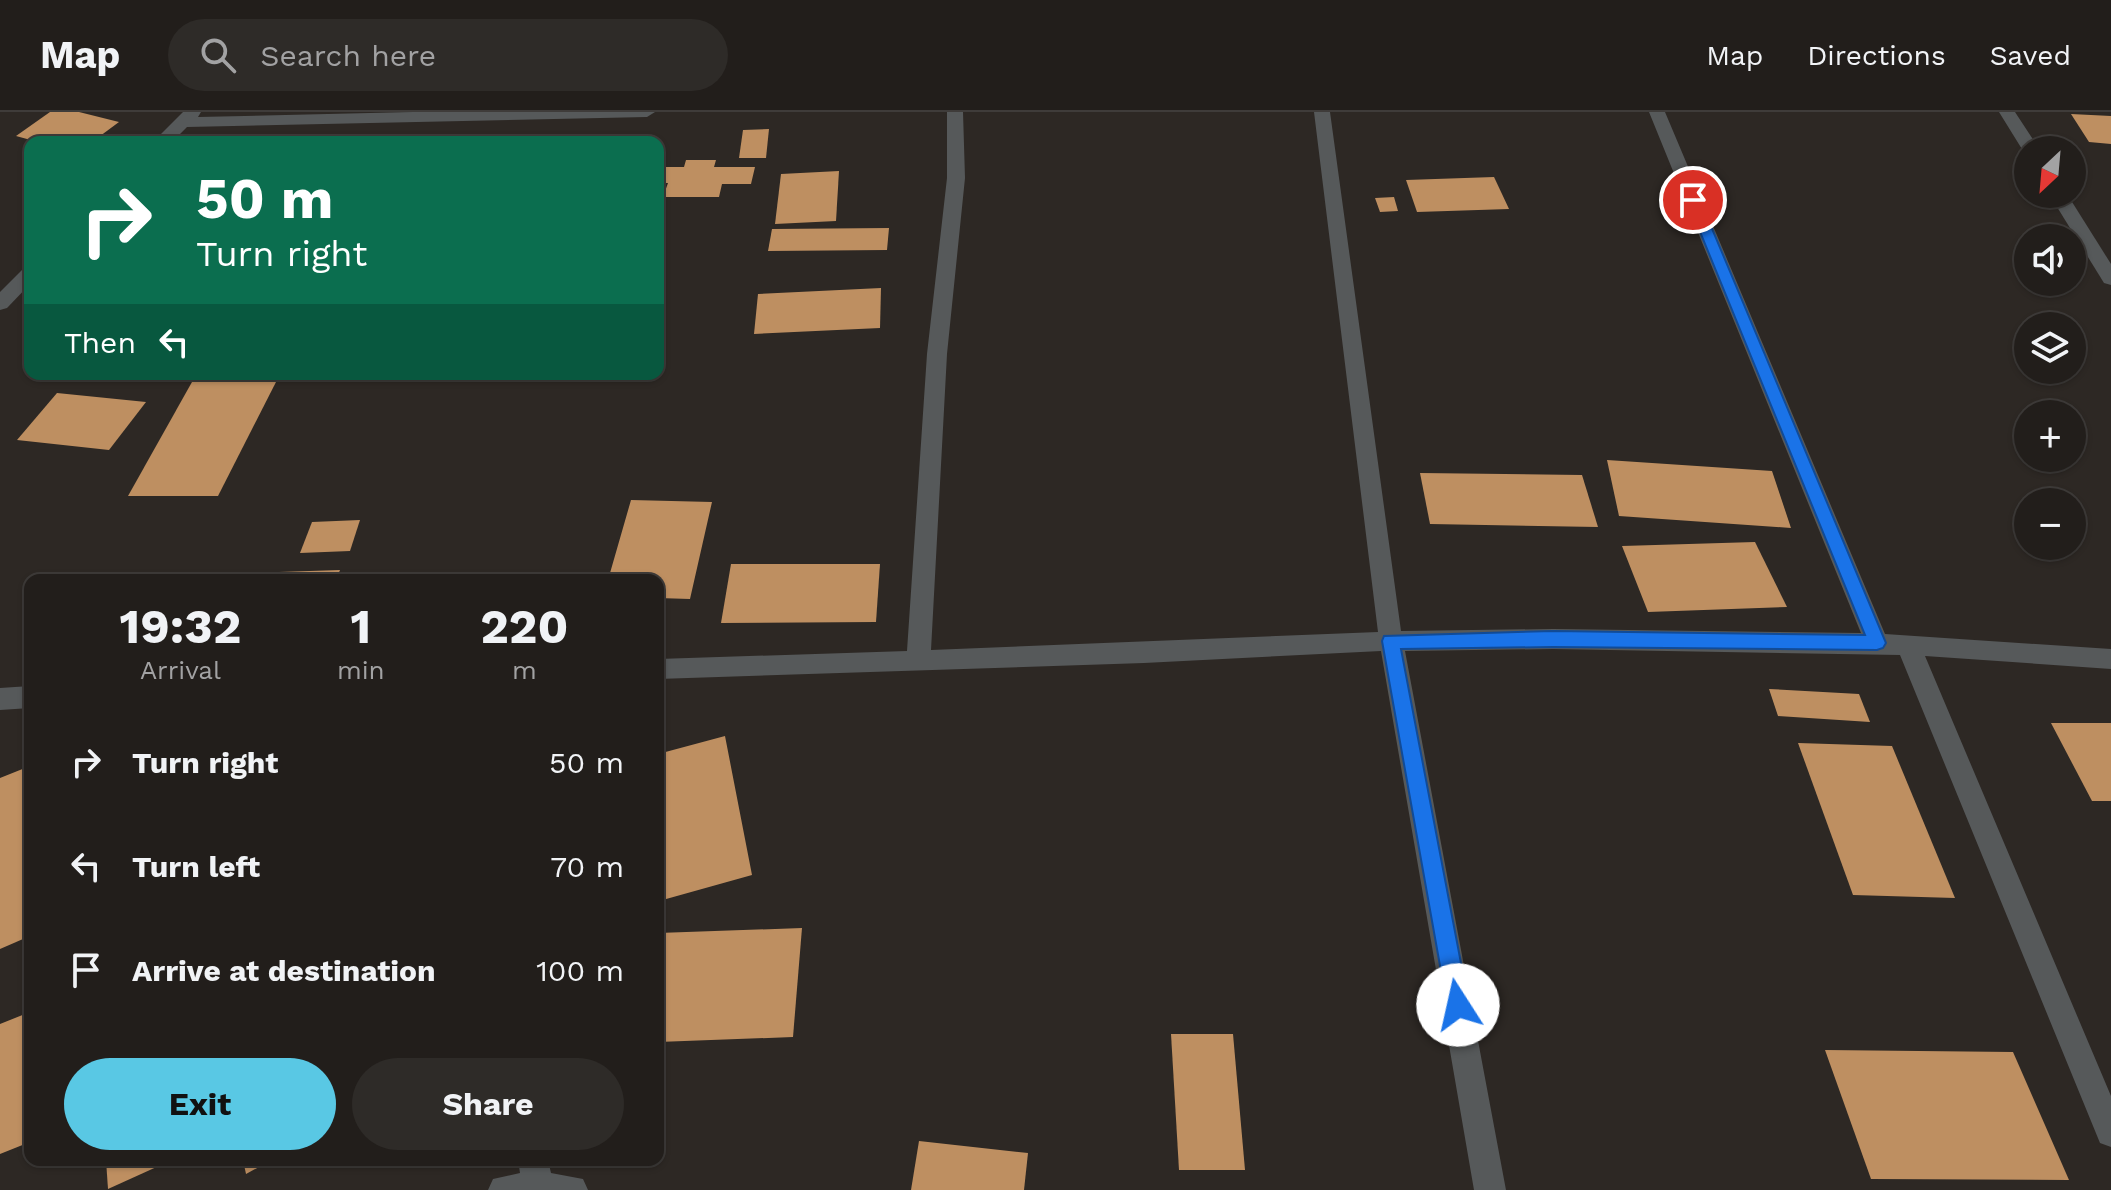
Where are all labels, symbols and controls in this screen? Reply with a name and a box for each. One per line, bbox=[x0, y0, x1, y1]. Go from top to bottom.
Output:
search box bbox=[168, 19, 728, 91]
text: Map bbox=[40, 33, 120, 77]
icon: search bbox=[196, 33, 240, 77]
text: Search here bbox=[260, 38, 436, 73]
text: Map bbox=[1706, 39, 1763, 72]
text: Directions bbox=[1807, 39, 1946, 72]
text: Saved bbox=[1990, 39, 2071, 72]
north arrow bbox=[2014, 136, 2086, 208]
map controls bbox=[2014, 136, 2086, 560]
text: 50 m bbox=[196, 166, 333, 232]
pin bbox=[1659, 166, 1727, 234]
icon: right bbox=[64, 168, 168, 272]
icon: arrive bbox=[1671, 178, 1715, 222]
button: sound bbox=[2014, 224, 2086, 296]
text: Turn right bbox=[196, 233, 367, 275]
button: layers bbox=[2014, 312, 2086, 384]
icon: left bbox=[152, 320, 196, 364]
text: Then bbox=[64, 325, 136, 360]
button: + bbox=[2014, 400, 2086, 472]
button: − bbox=[2014, 488, 2086, 560]
text: 19:32 bbox=[120, 598, 241, 655]
text: 1 bbox=[350, 598, 371, 655]
text: 220 bbox=[480, 598, 568, 655]
text: Arrival bbox=[140, 655, 221, 685]
text: min bbox=[337, 655, 385, 685]
text: m bbox=[512, 655, 537, 685]
icon: right bbox=[64, 740, 108, 784]
text: Turn right bbox=[132, 745, 278, 780]
text: 50 m bbox=[549, 745, 624, 780]
icon: left bbox=[64, 844, 108, 888]
text: Turn left bbox=[132, 849, 260, 884]
text: 70 m bbox=[550, 849, 624, 884]
icon: arrive bbox=[64, 948, 108, 992]
text: Arrive at destination bbox=[132, 953, 436, 988]
text: 100 m bbox=[536, 953, 624, 988]
position arrow bbox=[1416, 963, 1500, 1047]
button: Exit bbox=[64, 1058, 336, 1150]
button: Share bbox=[352, 1058, 624, 1150]

